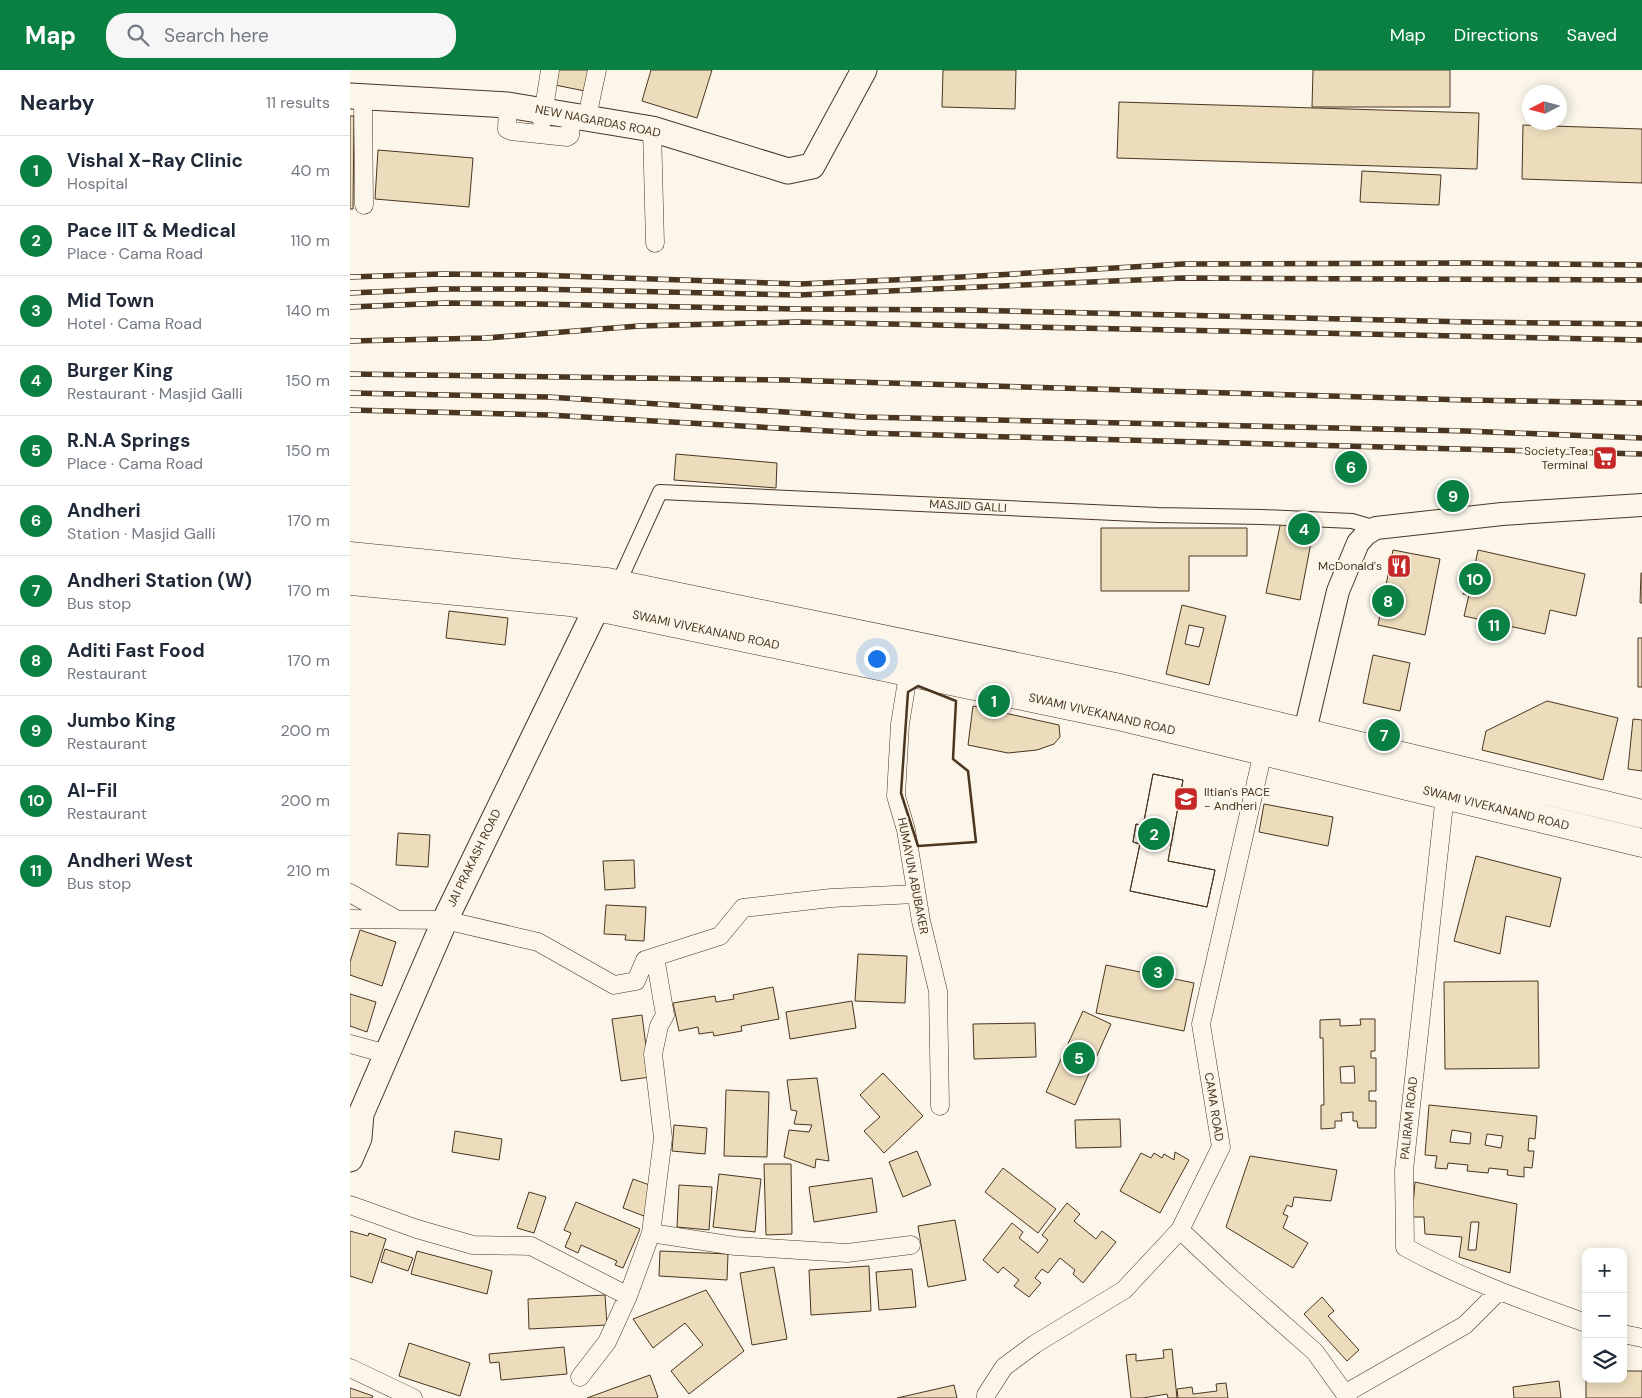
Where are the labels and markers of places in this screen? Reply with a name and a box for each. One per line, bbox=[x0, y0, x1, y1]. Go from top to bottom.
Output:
place label: Society Tea Terminal bbox=[1524, 443, 1588, 473]
supermarket icon: Society Tea Terminal bbox=[1592, 445, 1618, 471]
pin: 6 bbox=[1335, 448, 1367, 486]
pin: 9 bbox=[1437, 477, 1469, 515]
pin: 4 bbox=[1288, 510, 1320, 548]
restaurant icon: McDonald's bbox=[1386, 553, 1412, 579]
place label: McDonald's bbox=[1318, 558, 1382, 574]
pin: 10 bbox=[1459, 560, 1491, 598]
pin: 8 bbox=[1372, 582, 1404, 620]
pin: 11 bbox=[1478, 606, 1510, 644]
pin: 1 bbox=[978, 682, 1010, 720]
pin: 7 bbox=[1368, 716, 1400, 754]
place label: IItian's PACE - Andheri bbox=[1204, 784, 1270, 814]
school or university icon: IItian's PACE - Andheri bbox=[1173, 786, 1199, 812]
pin: 2 bbox=[1138, 815, 1170, 853]
pin: 3 bbox=[1142, 953, 1174, 991]
pin: 5 bbox=[1063, 1039, 1095, 1077]

